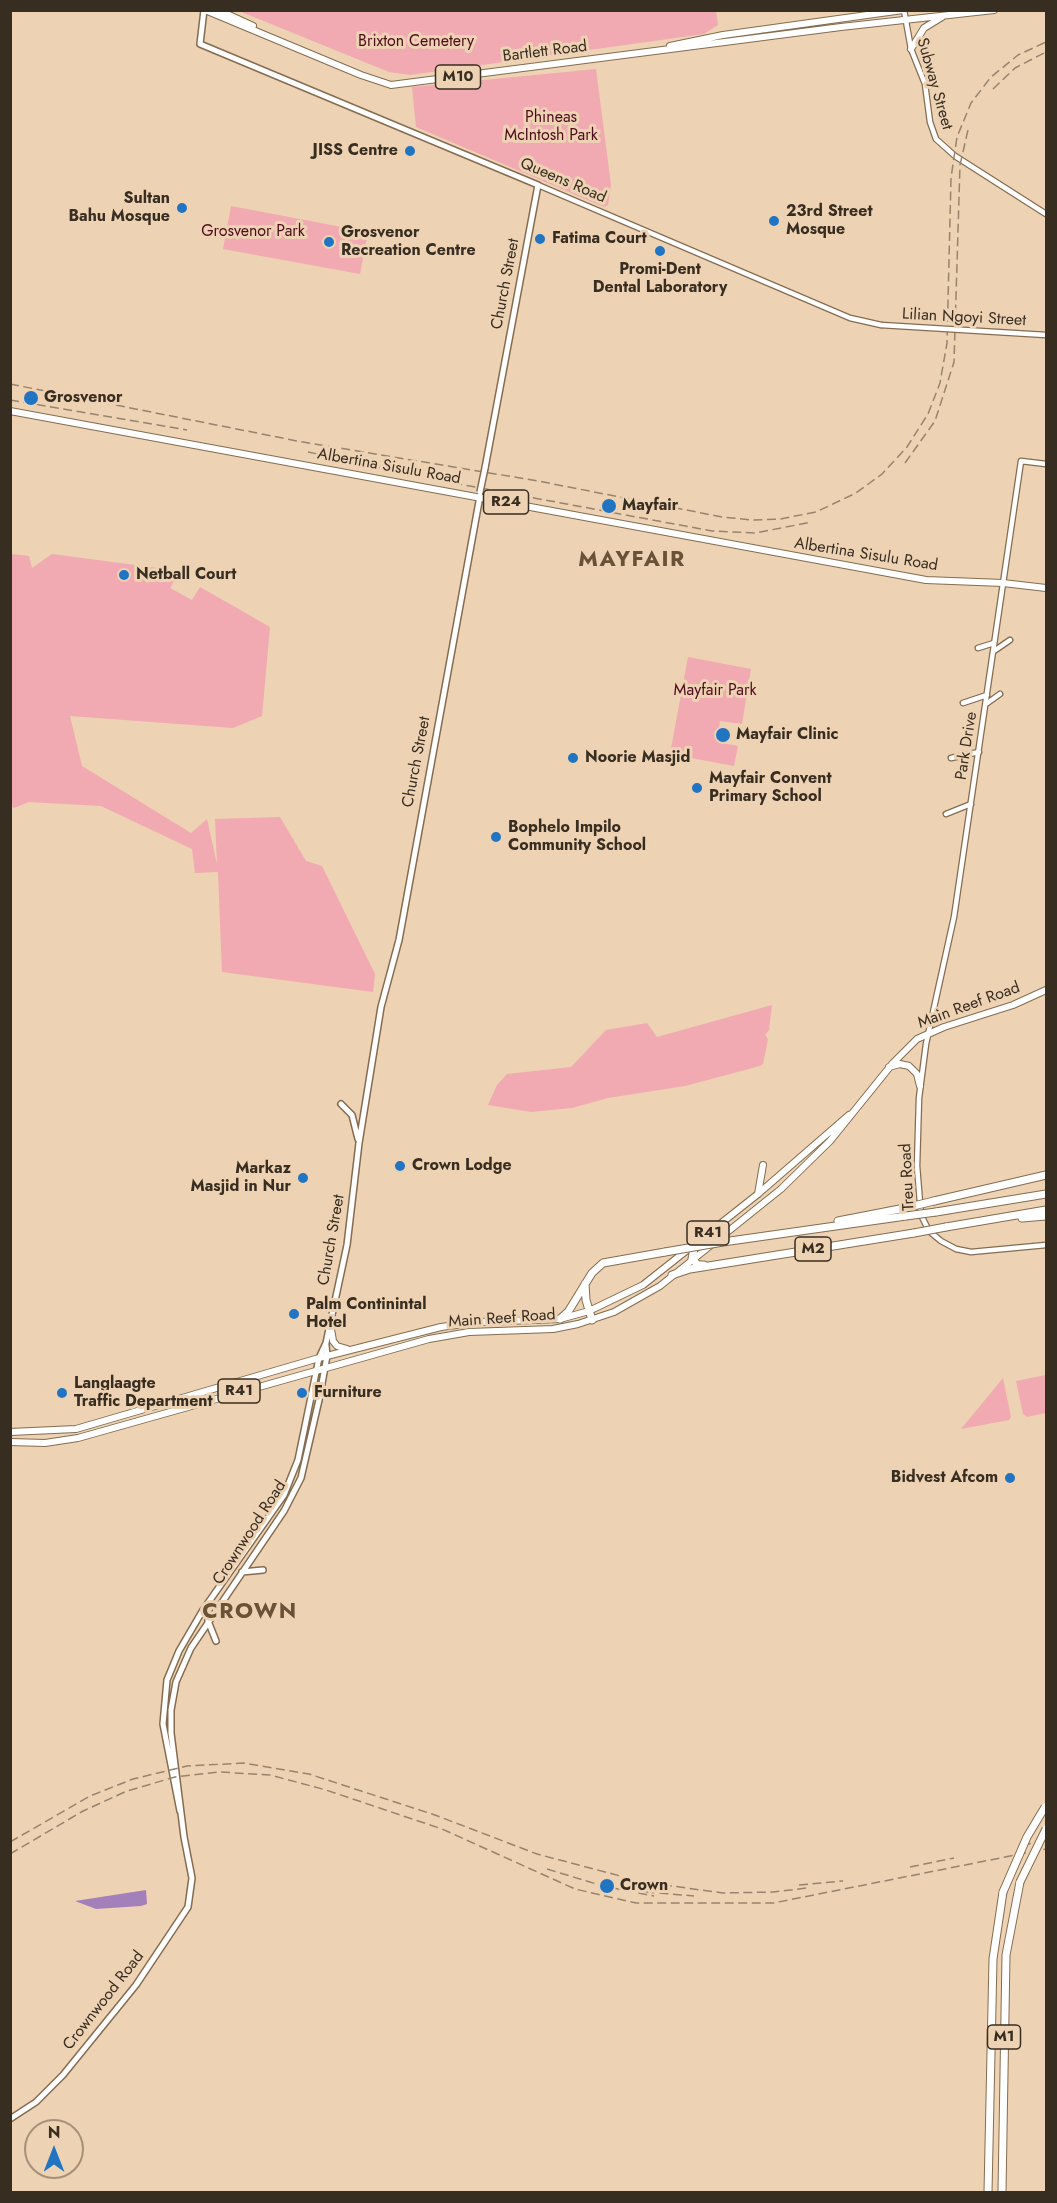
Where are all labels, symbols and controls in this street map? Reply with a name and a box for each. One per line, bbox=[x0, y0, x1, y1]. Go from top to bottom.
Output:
park label: Brixton Cemetery bbox=[358, 32, 474, 52]
street label: Subway Street bbox=[912, 36, 956, 132]
street label: Bartlett Road bbox=[502, 37, 588, 67]
road number: M10 bbox=[436, 65, 480, 89]
park label: Phineas McIntosh Park bbox=[504, 108, 598, 146]
place label: JISS Centre bbox=[313, 141, 398, 161]
marker: JISS Centre bbox=[403, 144, 417, 158]
street label: Queens Road bbox=[517, 154, 609, 208]
place label: Sultan Bahu Mosque bbox=[68, 189, 170, 227]
marker: Sultan Bahu Mosque bbox=[175, 201, 189, 215]
place label: 23rd Street Mosque bbox=[786, 202, 873, 240]
marker: 23rd Street Mosque bbox=[767, 214, 781, 228]
park label: Grosvenor Park bbox=[201, 222, 305, 242]
place label: Grosvenor Recreation Centre bbox=[341, 223, 476, 261]
place label: Fatima Court bbox=[552, 229, 647, 249]
marker: Fatima Court bbox=[533, 232, 547, 246]
marker: Grosvenor Recreation Centre bbox=[322, 235, 336, 249]
street label: Church Street bbox=[488, 237, 524, 331]
marker: Promi-Dent Dental Laboratory bbox=[653, 244, 667, 258]
place label: Promi-Dent Dental Laboratory bbox=[593, 260, 727, 298]
street label: Lilian Ngoyi Street bbox=[901, 305, 1027, 331]
place label: Grosvenor bbox=[44, 388, 123, 408]
marker: Grosvenor bbox=[22, 389, 40, 407]
street label: Albertina Sisulu Road bbox=[316, 445, 462, 489]
road number: R24 bbox=[484, 490, 528, 514]
place label: Mayfair bbox=[622, 496, 678, 516]
marker: Mayfair bbox=[600, 497, 618, 515]
street label: Albertina Sisulu Road bbox=[793, 534, 939, 576]
district label: MAYFAIR bbox=[578, 548, 686, 574]
place label: Netball Court bbox=[136, 565, 236, 585]
marker: Netball Court bbox=[117, 568, 131, 582]
park label: Mayfair Park bbox=[674, 681, 756, 701]
street label: Park Drive bbox=[952, 710, 982, 782]
street label: Church Street bbox=[399, 715, 435, 809]
place label: Mayfair Clinic bbox=[736, 725, 839, 745]
marker: Mayfair Clinic bbox=[714, 726, 732, 744]
place label: Noorie Masjid bbox=[585, 748, 690, 768]
marker: Noorie Masjid bbox=[566, 751, 580, 765]
place label: Mayfair Convent Primary School bbox=[709, 769, 831, 807]
marker: Mayfair Convent Primary School bbox=[690, 781, 704, 795]
place label: Bophelo Impilo Community School bbox=[508, 818, 646, 856]
marker: Bophelo Impilo Community School bbox=[489, 830, 503, 844]
street label: Main Reef Road bbox=[915, 979, 1023, 1033]
street label: Treu Road bbox=[897, 1143, 919, 1211]
place label: Crown Lodge bbox=[412, 1156, 512, 1176]
place label: Markaz Masjid in Nur bbox=[190, 1159, 291, 1197]
marker: Crown Lodge bbox=[393, 1159, 407, 1173]
marker: Markaz Masjid in Nur bbox=[296, 1171, 310, 1185]
street label: Church Street bbox=[315, 1193, 349, 1287]
road number: R41 bbox=[687, 1221, 729, 1245]
road number: M2 bbox=[795, 1237, 831, 1261]
place label: Palm Continintal Hotel bbox=[306, 1295, 427, 1333]
street label: Main Reef Road bbox=[448, 1306, 556, 1332]
marker: Palm Continintal Hotel bbox=[287, 1307, 301, 1321]
place label: Langlaagte Traffic Department bbox=[74, 1374, 213, 1412]
road number: R41 bbox=[218, 1379, 260, 1403]
place label: Furniture bbox=[314, 1383, 382, 1403]
marker: Langlaagte Traffic Department bbox=[55, 1386, 69, 1400]
marker: Furniture bbox=[295, 1386, 309, 1400]
place label: Bidvest Afcom bbox=[891, 1468, 998, 1488]
marker: Bidvest Afcom bbox=[1003, 1471, 1017, 1485]
street label: Crownwood Road bbox=[209, 1477, 291, 1589]
district label: CROWN bbox=[202, 1600, 298, 1626]
place label: Crown bbox=[620, 1876, 668, 1896]
marker: Crown bbox=[598, 1877, 616, 1895]
street label: Crownwood Road bbox=[59, 1948, 149, 2054]
road number: M1 bbox=[988, 2025, 1020, 2049]
north arrow bbox=[24, 2119, 84, 2179]
text: N bbox=[48, 2121, 60, 2144]

